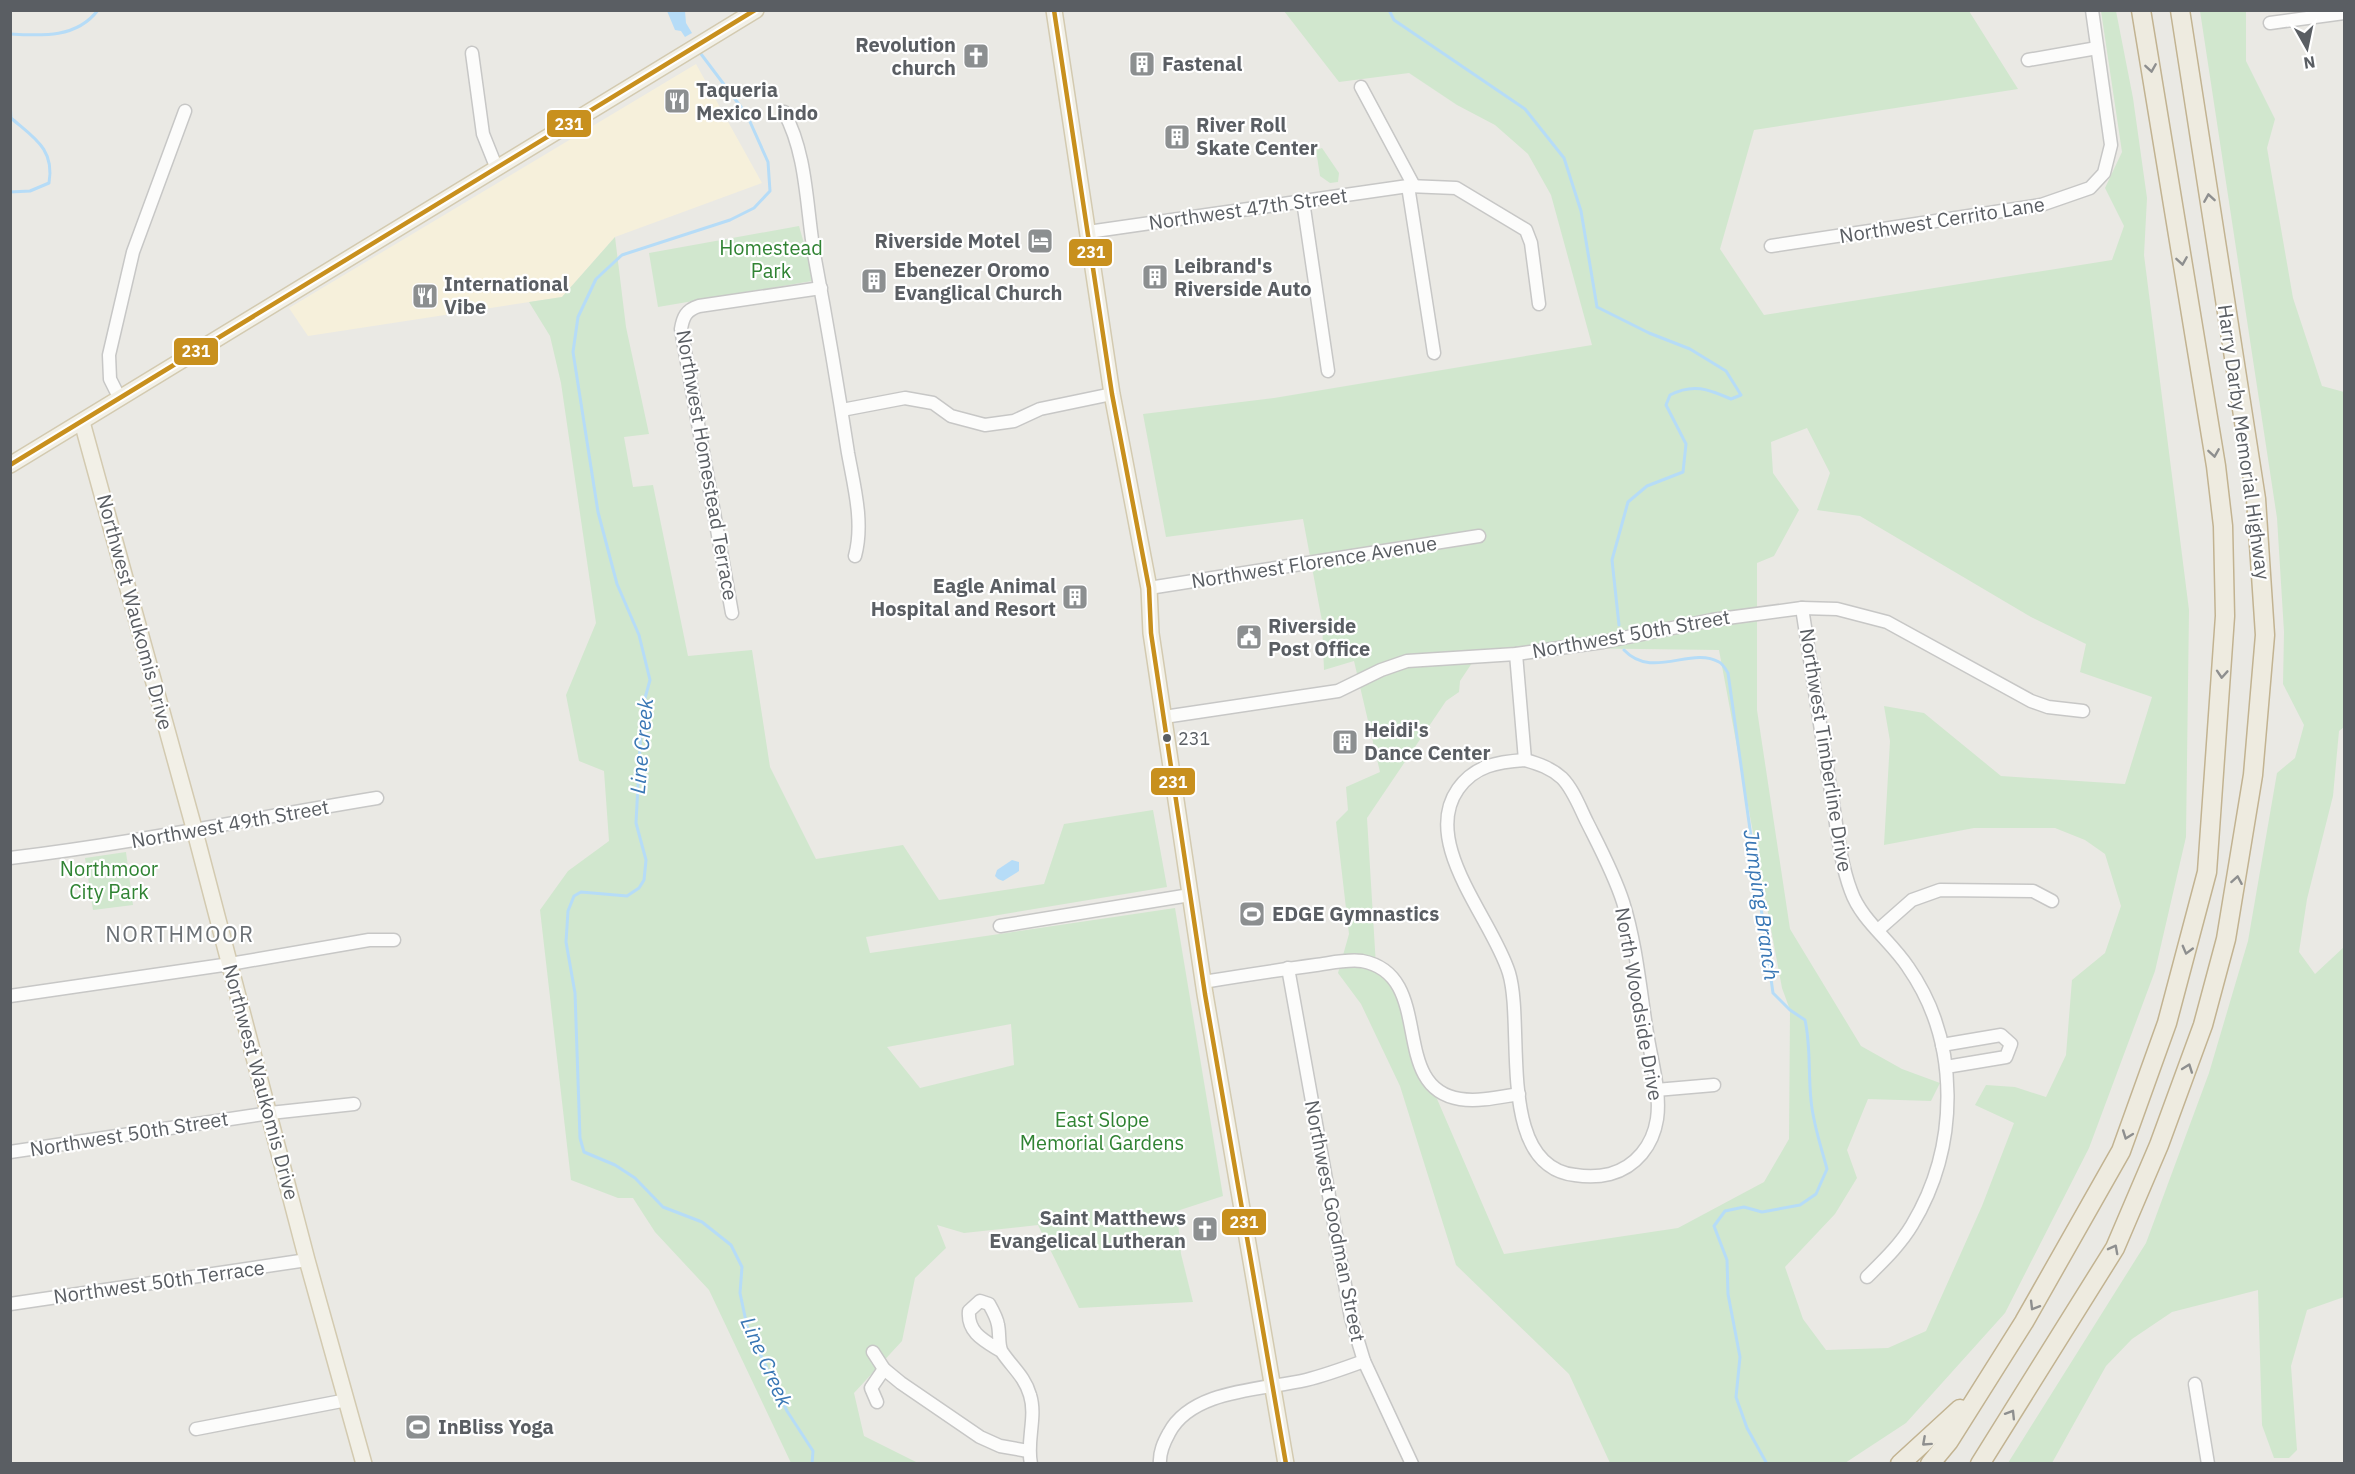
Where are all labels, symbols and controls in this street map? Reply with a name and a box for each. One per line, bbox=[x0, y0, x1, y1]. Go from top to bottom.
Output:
north arrow bbox=[2277, 18, 2337, 78]
place label: Revolution church bbox=[855, 31, 956, 81]
church icon: Revolution church bbox=[961, 41, 991, 71]
building icon: Fastenal bbox=[1127, 49, 1157, 79]
place label: Fastenal bbox=[1162, 50, 1242, 77]
text: N bbox=[2302, 52, 2317, 74]
one-way arrow bbox=[2144, 64, 2156, 73]
place label: Taqueria Mexico Lindo bbox=[696, 76, 818, 126]
restaurant icon: Taqueria Mexico Lindo bbox=[662, 86, 692, 116]
line badge: 231 bbox=[546, 109, 592, 138]
place label: River Roll Skate Center bbox=[1196, 111, 1318, 161]
text: 231 bbox=[555, 114, 584, 134]
building icon: River Roll Skate Center bbox=[1162, 122, 1192, 152]
street label: Northwest 47th Street bbox=[1147, 181, 1349, 236]
street label: Northwest Cerrito Lane bbox=[1837, 190, 2047, 249]
one-way arrow bbox=[2204, 194, 2216, 203]
hotel icon: Riverside Motel bbox=[1025, 226, 1055, 256]
place label: Riverside Motel bbox=[875, 227, 1020, 254]
park label: Homestead Park bbox=[719, 234, 823, 284]
line badge: 231 bbox=[1068, 238, 1113, 267]
text: 231 bbox=[1077, 242, 1106, 262]
place label: Leibrand's Riverside Auto bbox=[1174, 252, 1312, 302]
one-way arrow bbox=[2175, 255, 2188, 265]
place label: Ebenezer Oromo Evanglical Church bbox=[894, 256, 1062, 306]
building icon: Leibrand's Riverside Auto bbox=[1140, 262, 1170, 292]
building icon: Ebenezer Oromo Evanglical Church bbox=[859, 266, 889, 296]
place label: International Vibe bbox=[444, 270, 569, 320]
restaurant icon: International Vibe bbox=[410, 281, 440, 311]
street label: Harry Darby Memorial Highway bbox=[2212, 302, 2277, 581]
street label: Northwest Homestead Terrace bbox=[670, 328, 745, 602]
line badge: 231 bbox=[173, 337, 219, 366]
text: 231 bbox=[182, 341, 211, 361]
one-way arrow bbox=[2207, 448, 2220, 458]
street label: Northwest Waukomis Drive bbox=[91, 491, 180, 733]
street label: Northwest Florence Avenue bbox=[1189, 529, 1439, 594]
place label: Eagle Animal Hospital and Resort bbox=[871, 572, 1056, 622]
building icon: Eagle Animal Hospital and Resort bbox=[1060, 582, 1090, 612]
street label: Northwest 50th Street bbox=[1530, 603, 1732, 664]
place label: Riverside Post Office bbox=[1268, 612, 1370, 662]
public building icon: Riverside Post Office bbox=[1234, 622, 1264, 652]
street label: Northwest Timberline Drive bbox=[1794, 626, 1859, 874]
one-way arrow bbox=[2216, 670, 2229, 679]
water label: Line Creek bbox=[623, 696, 659, 795]
place label: Heidi's Dance Center bbox=[1364, 716, 1491, 766]
place label: 231 bbox=[1178, 727, 1210, 750]
building icon: Heidi's Dance Center bbox=[1330, 727, 1360, 757]
marker: 231 bbox=[1161, 732, 1173, 744]
line badge: 231 bbox=[1150, 767, 1196, 796]
text: 231 bbox=[1159, 772, 1188, 792]
street label: Northwest 49th Street bbox=[129, 793, 331, 854]
water label: Jumping Branch bbox=[1738, 828, 1786, 982]
park label: Northmoor City Park bbox=[60, 855, 158, 905]
one-way arrow bbox=[2230, 875, 2243, 885]
sports icon: EDGE Gymnastics bbox=[1237, 899, 1267, 929]
place label: EDGE Gymnastics bbox=[1272, 900, 1439, 927]
street label: North Woodside Drive bbox=[1609, 905, 1670, 1103]
district label: NORTHMOOR bbox=[105, 919, 255, 948]
one-way arrow bbox=[2181, 945, 2194, 955]
street label: Northwest Waukomis Drive bbox=[217, 961, 306, 1203]
one-way arrow bbox=[2180, 1063, 2193, 1074]
street label: Northwest Goodman Street bbox=[1299, 1098, 1372, 1344]
street label: Northwest 50th Street bbox=[28, 1104, 230, 1163]
park label: East Slope Memorial Gardens bbox=[1020, 1106, 1184, 1156]
one-way arrow bbox=[2121, 1129, 2134, 1140]
place label: Saint Matthews Evangelical Lutheran bbox=[989, 1204, 1186, 1254]
line badge: 231 bbox=[1221, 1208, 1267, 1236]
text: 231 bbox=[1230, 1212, 1259, 1232]
church icon: Saint Matthews Evangelical Lutheran bbox=[1190, 1214, 1220, 1244]
one-way arrow bbox=[2107, 1244, 2119, 1255]
street label: Northwest 50th Terrace bbox=[52, 1253, 266, 1310]
one-way arrow bbox=[2029, 1300, 2041, 1310]
water label: Line Creek bbox=[735, 1312, 800, 1412]
one-way arrow bbox=[2004, 1410, 2016, 1420]
sports icon: InBliss Yoga bbox=[403, 1412, 433, 1442]
place label: InBliss Yoga bbox=[438, 1413, 554, 1440]
one-way arrow bbox=[1922, 1435, 1933, 1446]

